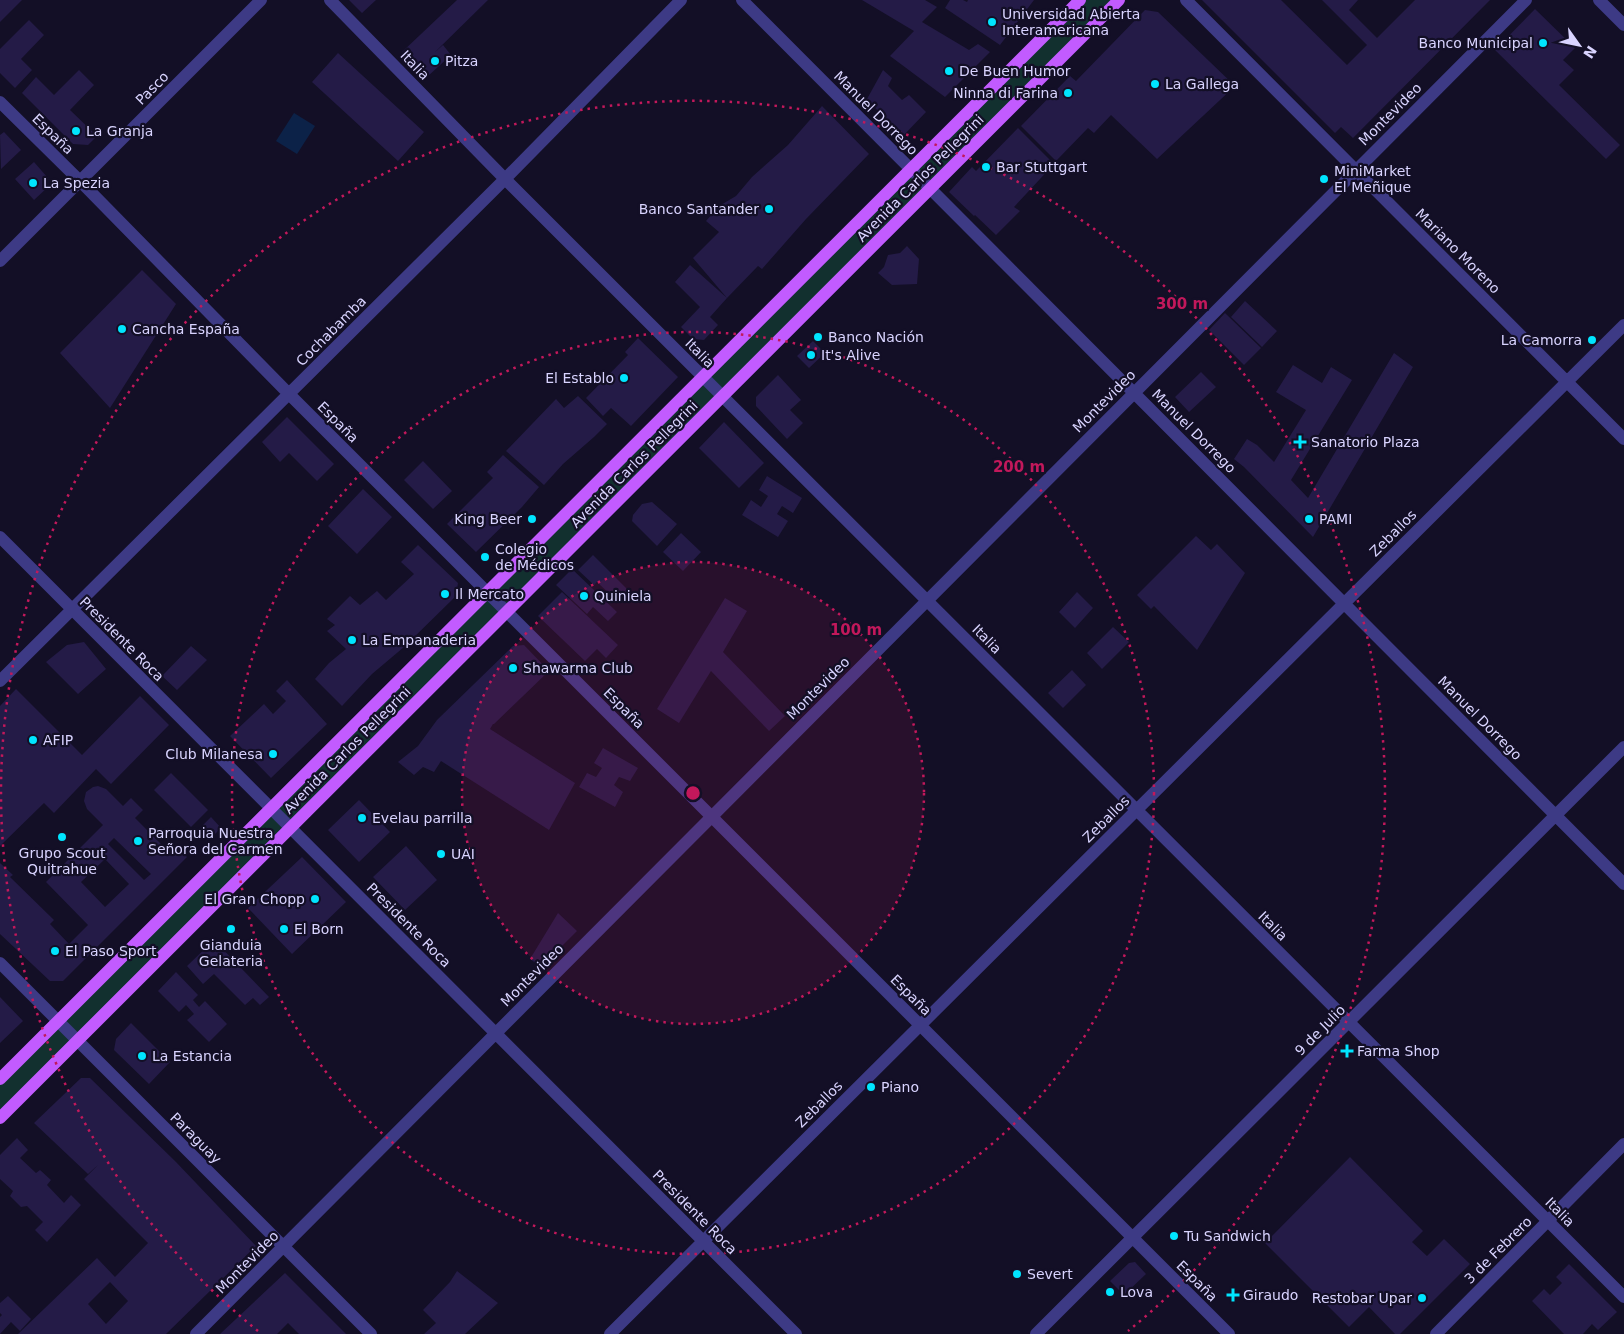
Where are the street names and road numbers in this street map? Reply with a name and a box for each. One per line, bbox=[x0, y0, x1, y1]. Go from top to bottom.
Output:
street label: Italia bbox=[397, 47, 433, 83]
street label: Pasco bbox=[132, 68, 172, 108]
street label: Manuel Dorrego bbox=[831, 68, 921, 158]
street label: Montevideo bbox=[1355, 79, 1425, 149]
street label: España bbox=[29, 111, 77, 157]
street label: Avenida Carlos Pellegrini bbox=[853, 111, 987, 245]
street label: Mariano Moreno bbox=[1412, 205, 1504, 297]
street label: Cochabamba bbox=[293, 293, 369, 369]
street label: Italia bbox=[682, 335, 718, 371]
street label: Montevideo bbox=[1069, 366, 1139, 436]
street label: Manuel Dorrego bbox=[1149, 386, 1239, 476]
street label: Avenida Carlos Pellegrini bbox=[567, 397, 701, 531]
street label: España bbox=[314, 398, 362, 446]
street label: Zeballos bbox=[1366, 506, 1420, 560]
street label: Presidente Roca bbox=[77, 594, 167, 684]
street label: Italia bbox=[969, 621, 1005, 657]
street label: Montevideo bbox=[783, 653, 853, 723]
street label: Manuel Dorrego bbox=[1435, 673, 1525, 763]
street label: Avenida Carlos Pellegrini bbox=[280, 683, 414, 817]
street label: España bbox=[600, 684, 648, 732]
street label: Zeballos bbox=[1079, 792, 1133, 846]
street label: Presidente Roca bbox=[364, 880, 454, 970]
street label: Italia bbox=[1255, 908, 1291, 944]
street label: Montevideo bbox=[497, 940, 567, 1010]
street label: España bbox=[887, 971, 935, 1019]
street label: 9 de Julio bbox=[1291, 1001, 1349, 1059]
street label: Zeballos bbox=[792, 1077, 846, 1131]
street label: Paraguay bbox=[167, 1109, 225, 1167]
street label: Presidente Roca bbox=[650, 1167, 740, 1257]
street label: Italia bbox=[1542, 1194, 1578, 1230]
street label: 3 de Febrero bbox=[1461, 1213, 1535, 1287]
street label: Montevideo bbox=[212, 1227, 282, 1297]
street label: España bbox=[1173, 1257, 1221, 1305]

